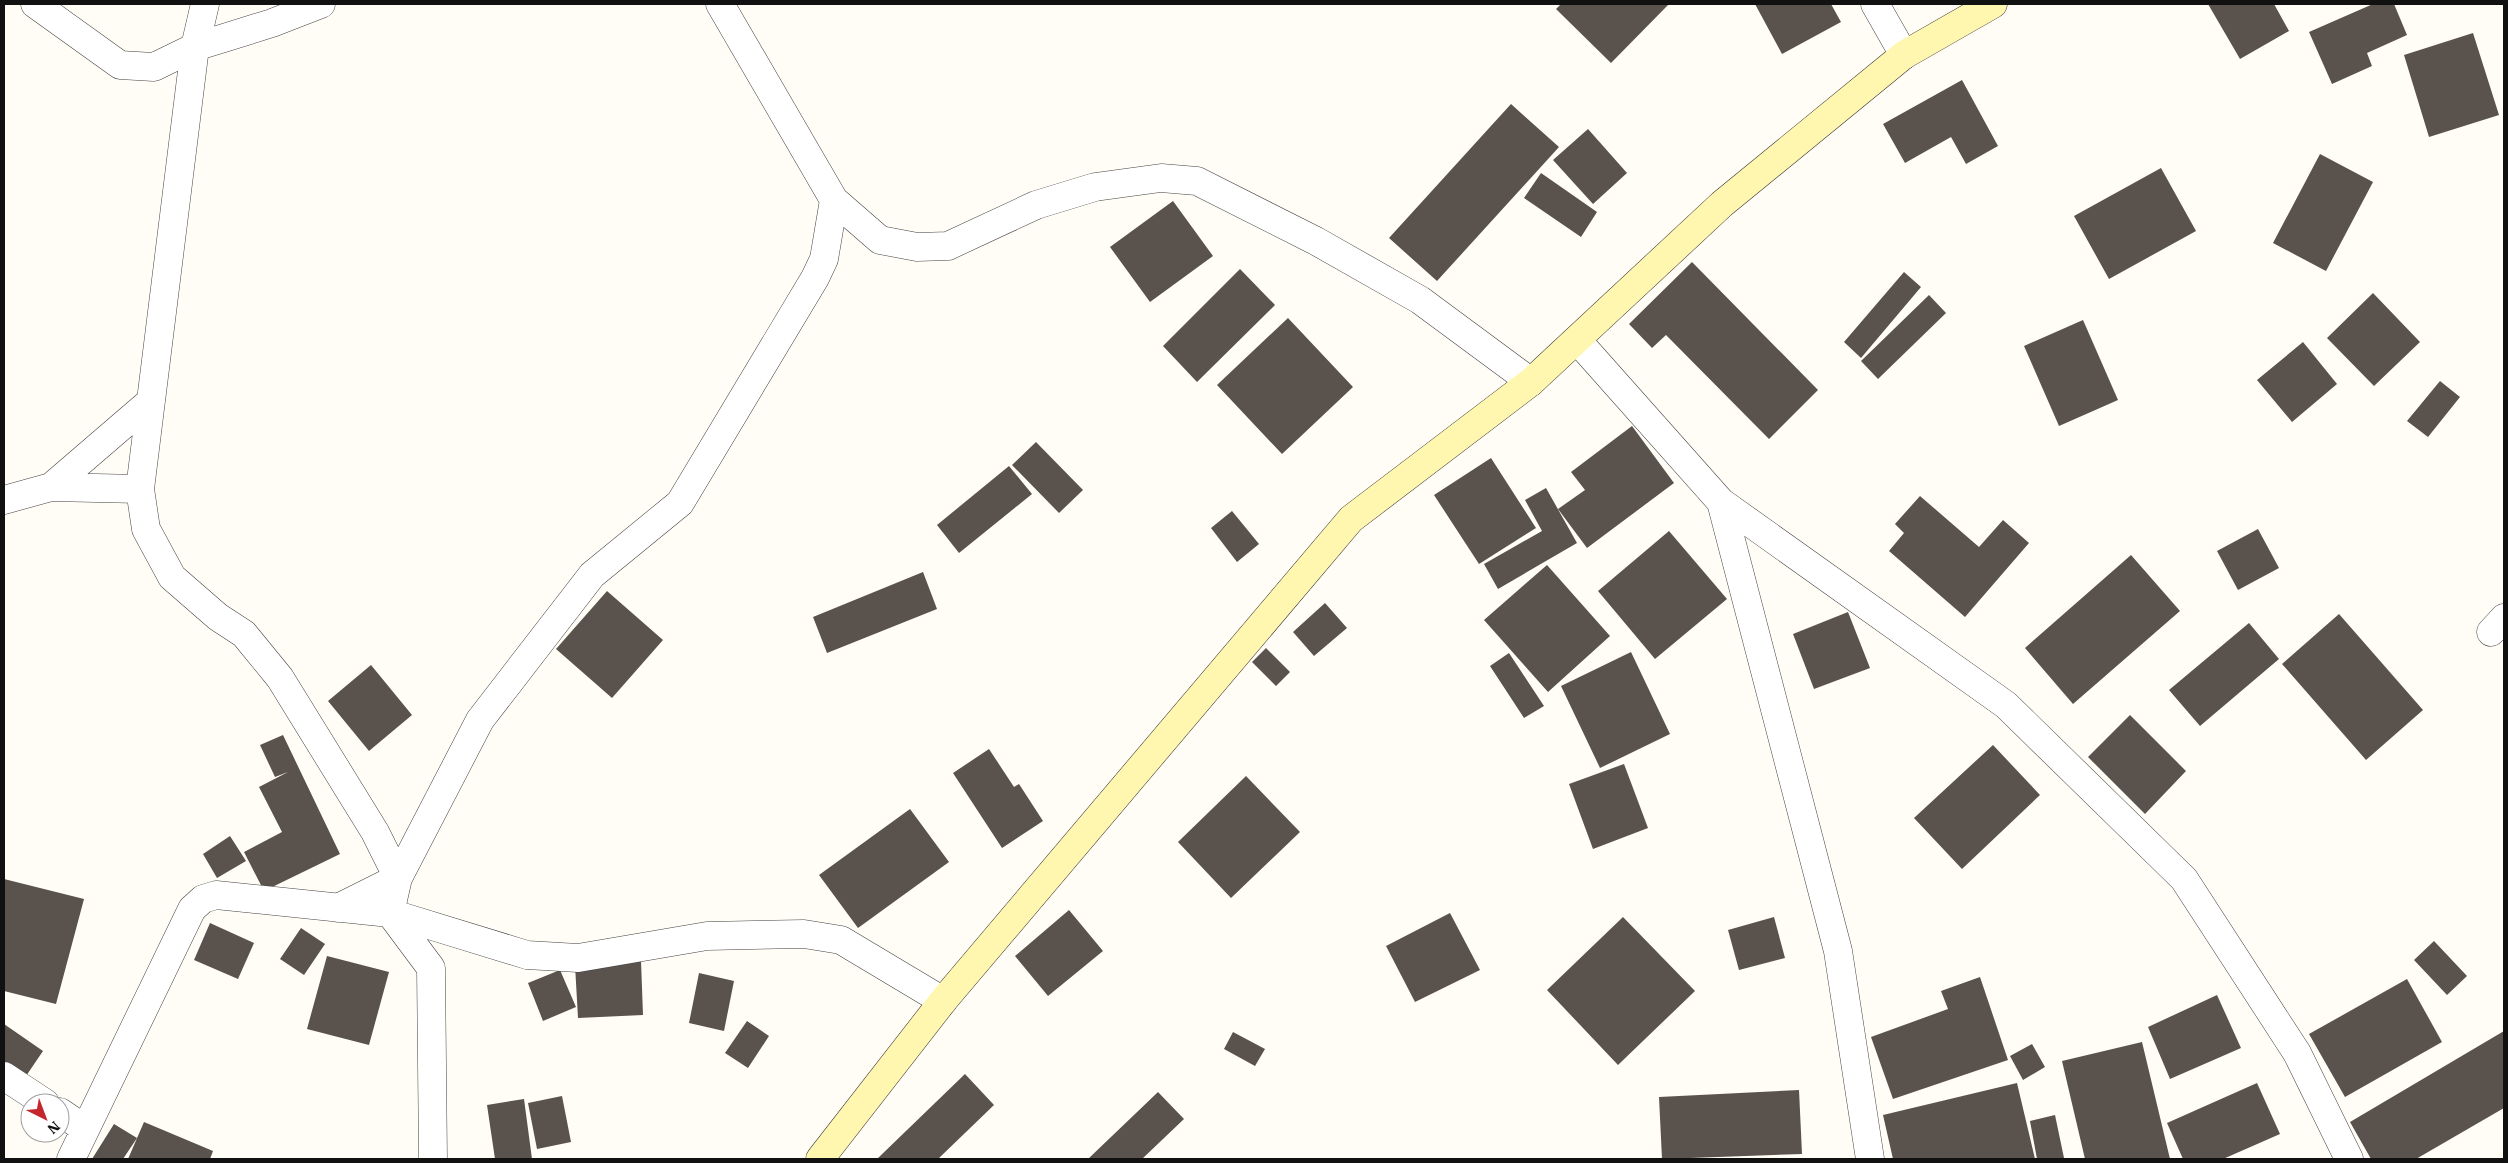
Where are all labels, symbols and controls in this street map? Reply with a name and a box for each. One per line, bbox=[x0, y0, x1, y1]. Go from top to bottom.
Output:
north arrow bbox=[20, 1093, 70, 1143]
text: N bbox=[44, 1117, 64, 1138]

